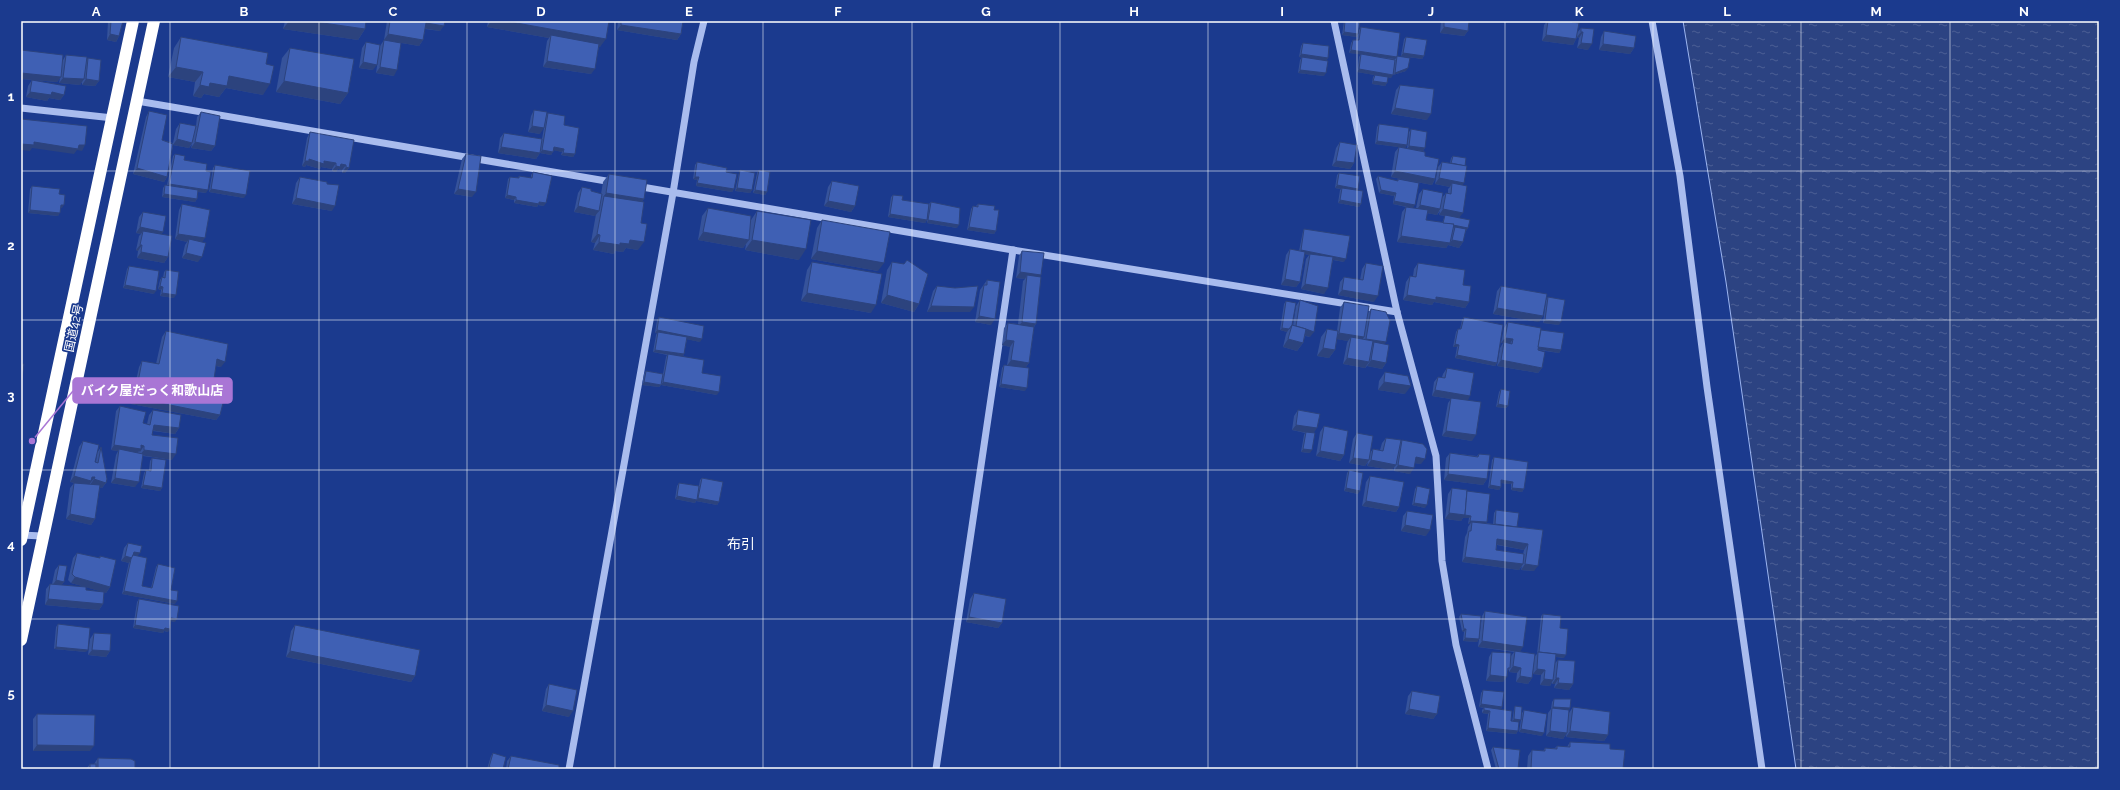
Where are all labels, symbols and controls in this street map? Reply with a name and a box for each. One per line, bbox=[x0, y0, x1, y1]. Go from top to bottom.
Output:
text: A bbox=[92, 4, 101, 19]
text: B bbox=[240, 4, 249, 19]
text: C bbox=[389, 4, 398, 19]
text: D bbox=[536, 4, 546, 19]
text: E bbox=[685, 4, 693, 19]
text: F bbox=[834, 4, 842, 19]
text: G bbox=[981, 4, 991, 19]
text: H bbox=[1129, 4, 1139, 19]
text: I bbox=[1280, 4, 1284, 19]
text: J bbox=[1428, 4, 1434, 19]
text: K bbox=[1575, 4, 1584, 19]
text: L bbox=[1723, 4, 1731, 19]
text: M bbox=[1870, 4, 1882, 19]
text: N bbox=[2019, 4, 2029, 19]
text: 1 bbox=[8, 89, 15, 104]
text: 2 bbox=[7, 238, 15, 253]
street label: 国道42号 bbox=[62, 303, 86, 353]
callout: バイク屋だっく和歌山店 bbox=[73, 378, 232, 403]
text: バイク屋だっく和歌山店 bbox=[81, 383, 223, 398]
text: 3 bbox=[7, 388, 15, 403]
district label: 布引 bbox=[727, 536, 755, 552]
text: 4 bbox=[7, 537, 15, 552]
text: 5 bbox=[7, 686, 15, 701]

